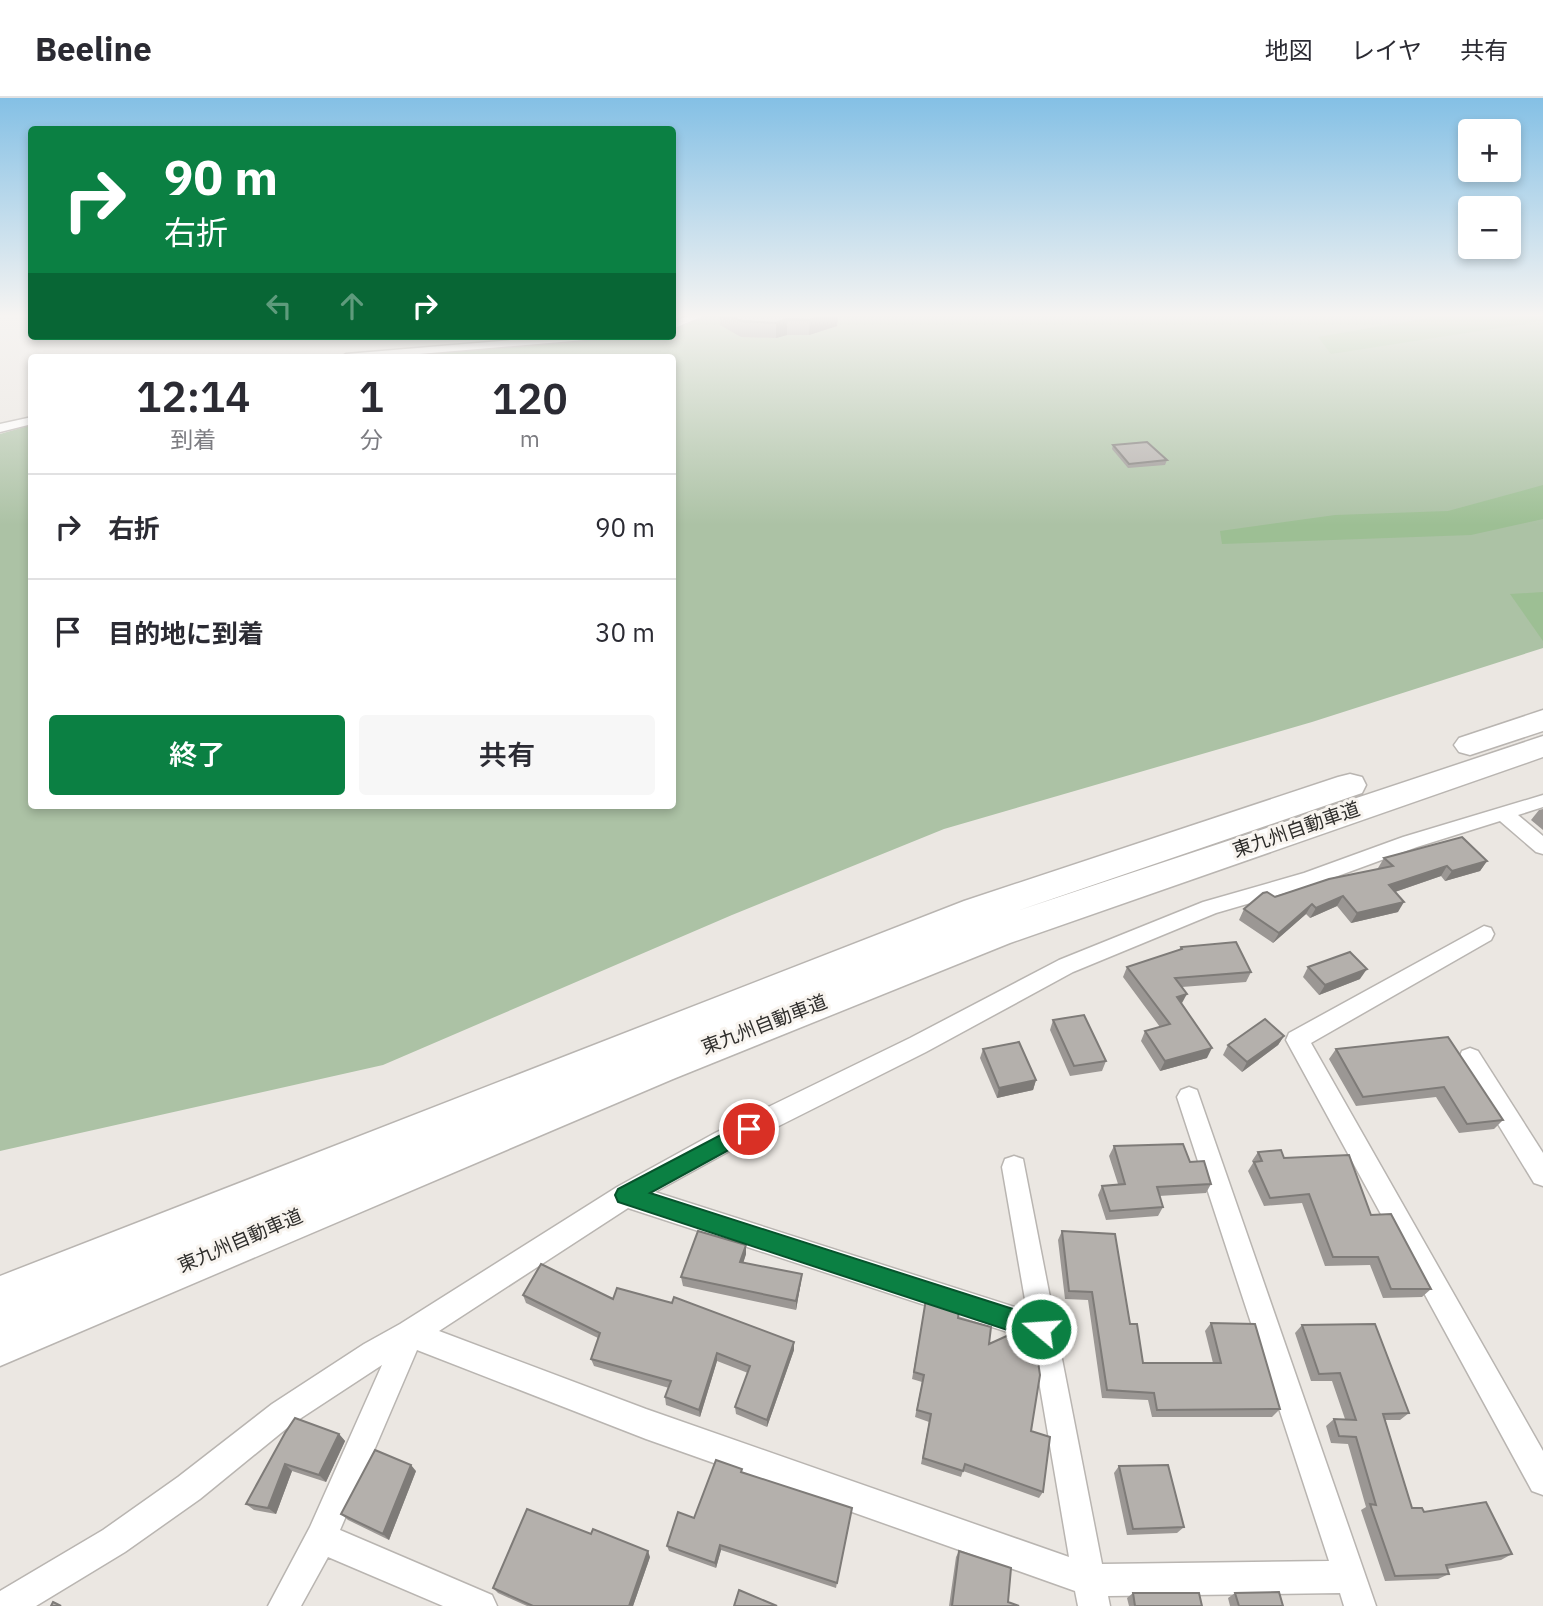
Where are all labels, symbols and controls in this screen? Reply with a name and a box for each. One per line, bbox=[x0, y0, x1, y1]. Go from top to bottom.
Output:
text: Beeline bbox=[35, 27, 152, 70]
text: 地図 bbox=[1265, 34, 1313, 66]
text: レイヤ bbox=[1351, 34, 1422, 66]
text: 共有 bbox=[1460, 34, 1508, 66]
map controls bbox=[1458, 119, 1521, 259]
button: + bbox=[1458, 119, 1521, 182]
text: 90 m bbox=[164, 145, 278, 208]
icon: right bbox=[49, 154, 140, 245]
button: − bbox=[1458, 196, 1521, 259]
text: 右折 bbox=[164, 211, 228, 253]
icon: left bbox=[260, 287, 298, 325]
icon: ahead bbox=[333, 287, 371, 325]
icon: right bbox=[406, 287, 444, 325]
text: 12:14 bbox=[136, 369, 250, 424]
text: 1 bbox=[359, 369, 384, 424]
text: 120 bbox=[492, 371, 568, 426]
text: m bbox=[520, 423, 540, 453]
text: 到着 bbox=[170, 424, 216, 454]
text: 分 bbox=[360, 424, 383, 454]
icon: right bbox=[49, 508, 87, 546]
text: 90 m bbox=[595, 510, 655, 544]
text: 右折 bbox=[108, 511, 160, 545]
icon: arrive bbox=[49, 613, 87, 651]
text: 30 m bbox=[595, 615, 655, 649]
text: 目的地に到着 bbox=[108, 616, 264, 650]
button: 終了 bbox=[49, 715, 345, 795]
button: 共有 bbox=[359, 715, 655, 795]
street label: 東九州自動車道 bbox=[1229, 796, 1363, 862]
street label: 東九州自動車道 bbox=[698, 989, 830, 1059]
pin bbox=[719, 1099, 779, 1159]
icon: arrive bbox=[730, 1110, 768, 1148]
street label: 東九州自動車道 bbox=[174, 1203, 306, 1277]
position arrow bbox=[1004, 1292, 1078, 1366]

